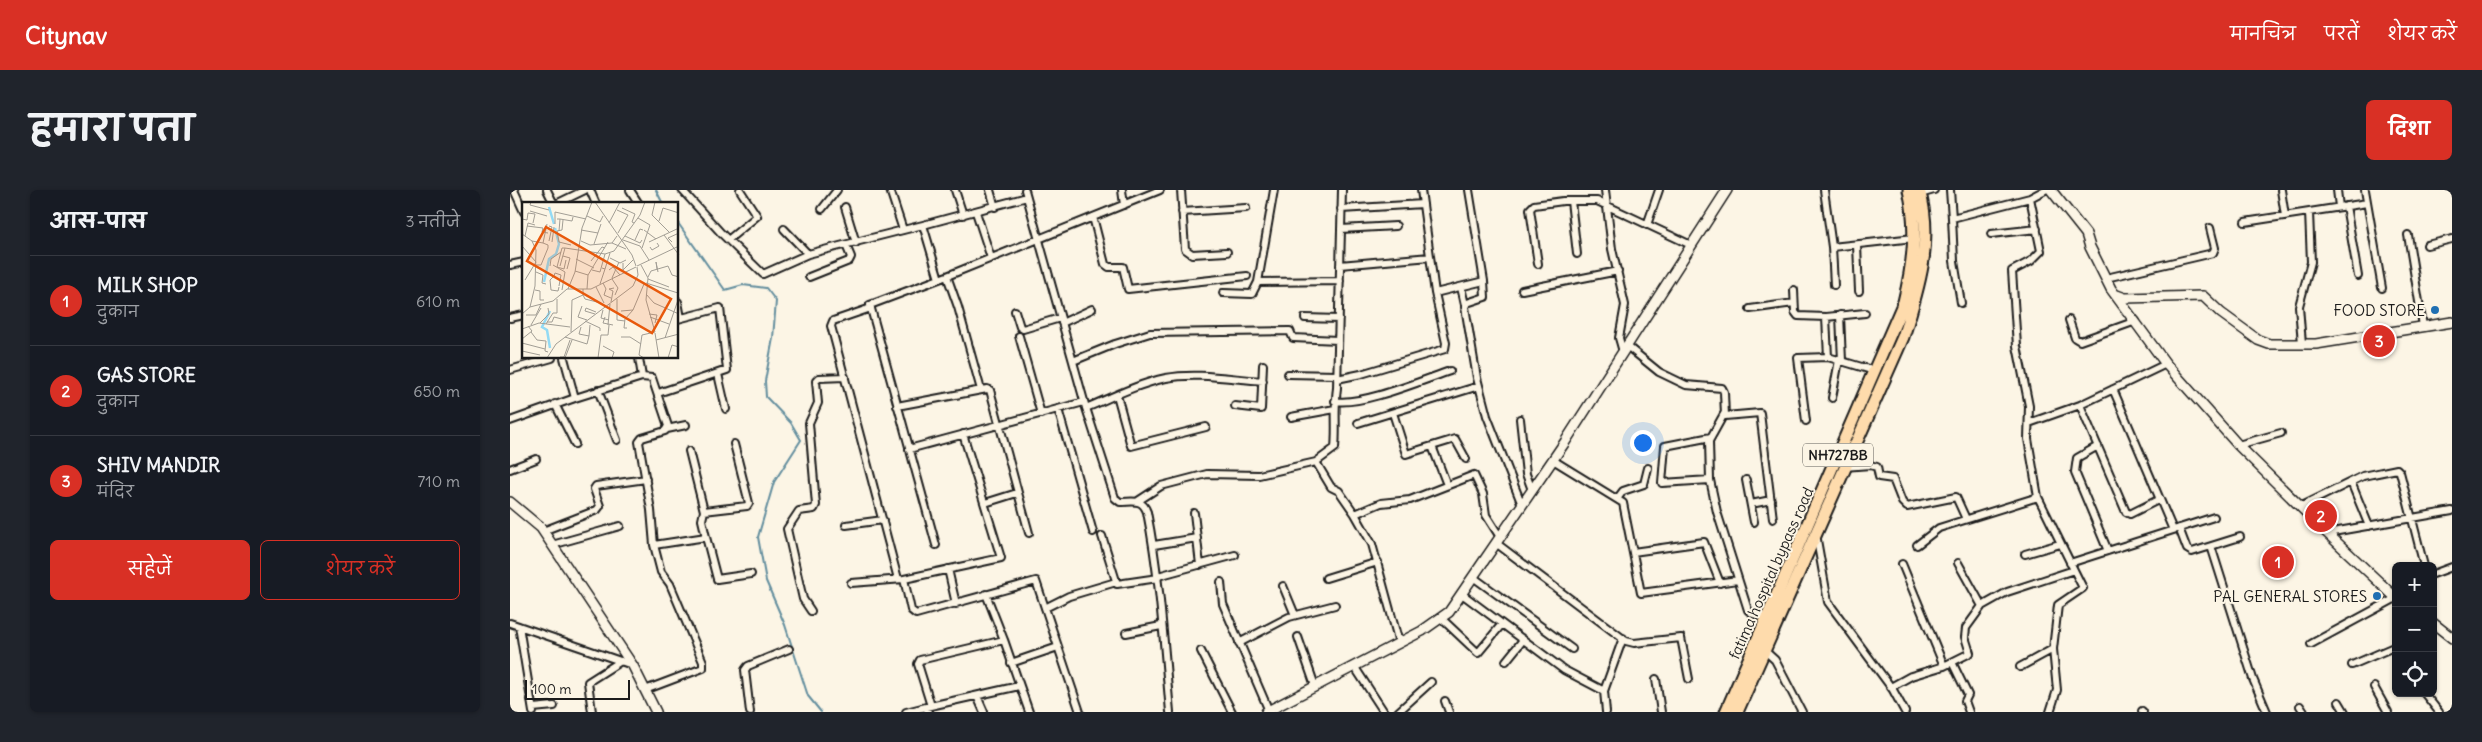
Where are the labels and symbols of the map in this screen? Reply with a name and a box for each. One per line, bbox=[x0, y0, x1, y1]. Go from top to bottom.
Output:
inset map bbox=[522, 202, 679, 359]
place label: FOOD STORE bbox=[2333, 301, 2425, 320]
marker: FOOD STORE bbox=[2429, 304, 2441, 316]
pin: 3 bbox=[2363, 322, 2395, 360]
your location bbox=[1630, 430, 1656, 456]
road number: NH727BB bbox=[1803, 444, 1873, 466]
street label: fatima hospital bypass road bbox=[1724, 484, 1818, 662]
pin: 2 bbox=[2305, 497, 2337, 535]
pin: 1 bbox=[2262, 543, 2294, 581]
place label: PAL GENERAL STORES bbox=[2213, 587, 2367, 606]
marker: PAL GENERAL STORES bbox=[2371, 590, 2383, 602]
scale bar bbox=[525, 677, 630, 700]

